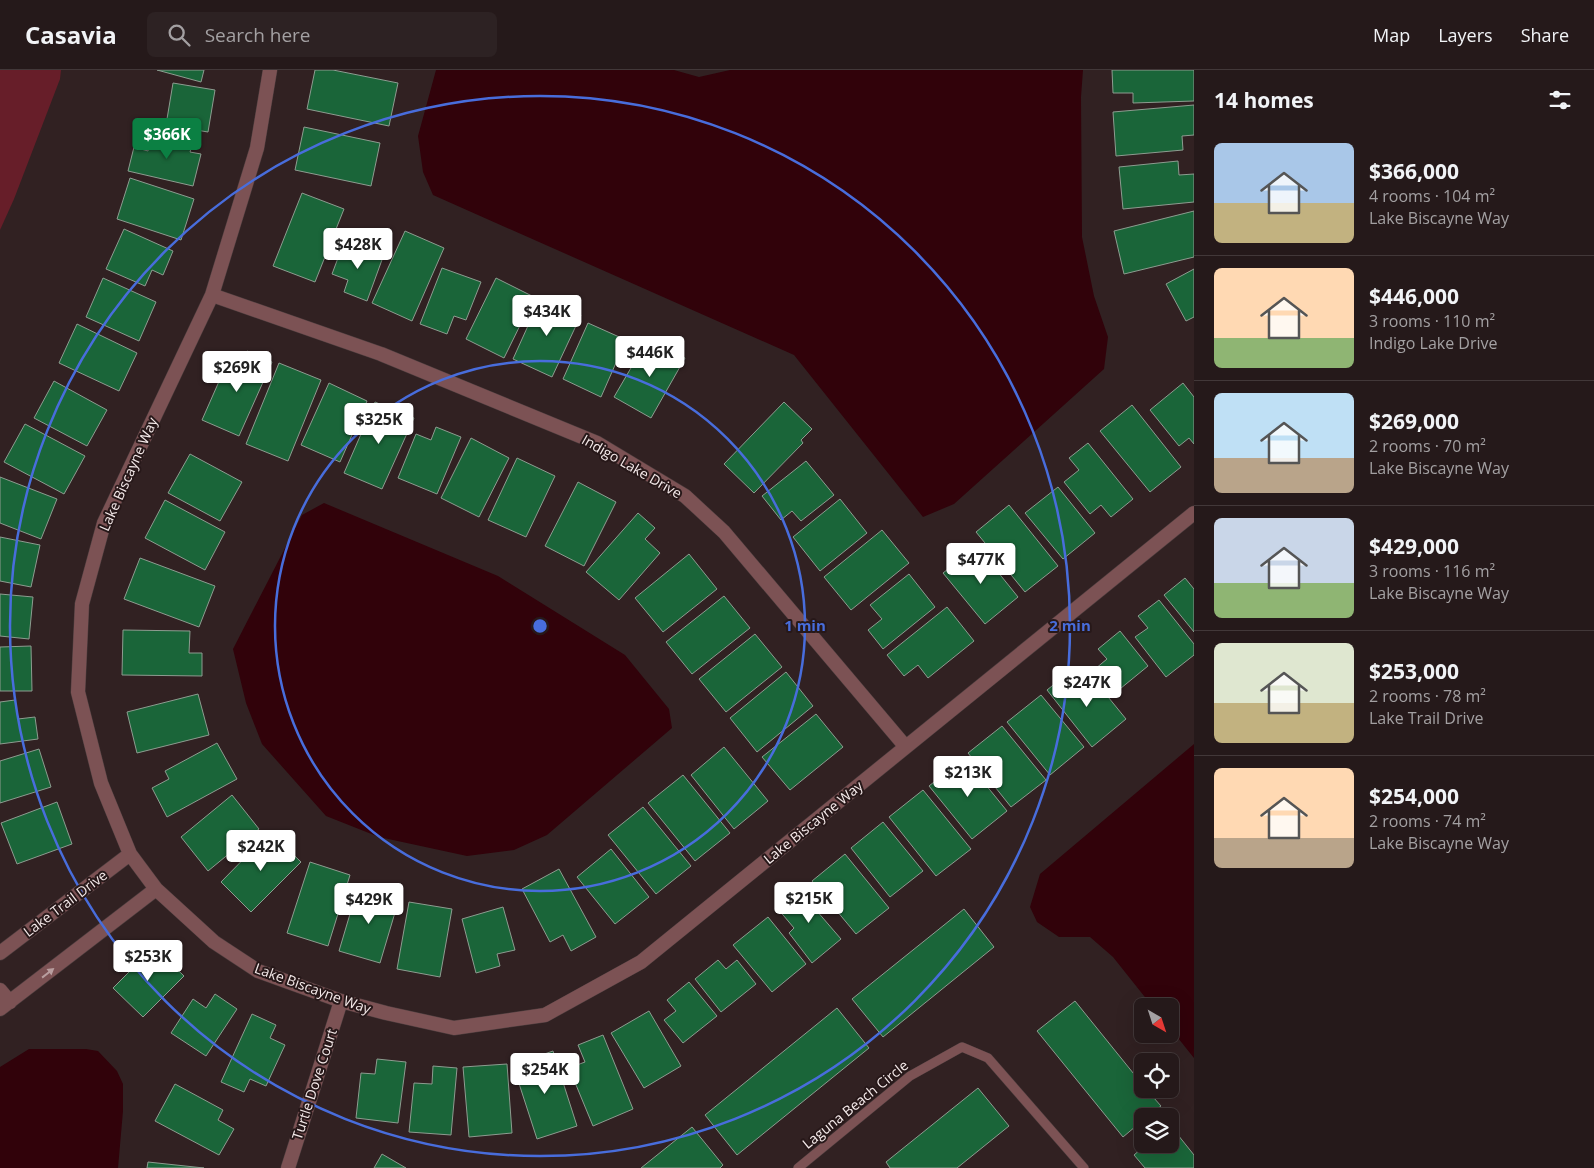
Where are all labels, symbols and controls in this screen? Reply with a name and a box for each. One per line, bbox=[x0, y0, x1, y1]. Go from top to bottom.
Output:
search box bbox=[147, 12, 497, 57]
text: Casavia bbox=[25, 18, 117, 51]
icon: search bbox=[165, 21, 193, 49]
text: Search here bbox=[205, 22, 311, 48]
text: Map bbox=[1373, 23, 1410, 47]
text: Layers bbox=[1438, 23, 1493, 47]
text: Share bbox=[1521, 23, 1569, 47]
text: 14 homes bbox=[1214, 86, 1314, 114]
icon: filters bbox=[1546, 86, 1574, 114]
pin: $366K bbox=[132, 118, 202, 160]
text: $366K bbox=[143, 123, 191, 145]
text: $366,000 bbox=[1369, 157, 1459, 185]
icon: home bbox=[1254, 163, 1314, 223]
text: 4 rooms · 104 m² bbox=[1369, 185, 1495, 207]
text: Lake Biscayne Way bbox=[1369, 207, 1509, 229]
pin: $428K bbox=[323, 228, 393, 270]
text: $428K bbox=[334, 233, 382, 255]
text: $446,000 bbox=[1369, 282, 1459, 310]
icon: home bbox=[1254, 288, 1314, 348]
pin: $434K bbox=[512, 294, 582, 337]
text: $434K bbox=[523, 300, 571, 322]
text: 3 rooms · 110 m² bbox=[1369, 310, 1495, 332]
text: Indigo Lake Drive bbox=[1369, 332, 1498, 354]
pin: $446K bbox=[615, 336, 685, 378]
text: $446K bbox=[626, 341, 674, 363]
pin: $269K bbox=[202, 350, 272, 393]
text: $269K bbox=[213, 356, 261, 378]
pin: $325K bbox=[344, 402, 414, 445]
text: $269,000 bbox=[1369, 407, 1459, 435]
text: $325K bbox=[355, 408, 403, 430]
street label: Lake Biscayne Way bbox=[94, 413, 162, 534]
icon: home bbox=[1254, 413, 1314, 473]
street label: Indigo Lake Drive bbox=[579, 430, 686, 502]
text: 2 rooms · 70 m² bbox=[1369, 435, 1486, 457]
text: Lake Biscayne Way bbox=[1369, 457, 1509, 479]
text: $429,000 bbox=[1369, 532, 1459, 560]
icon: home bbox=[1254, 538, 1314, 598]
pin: $477K bbox=[946, 542, 1016, 585]
text: $477K bbox=[957, 548, 1005, 570]
text: 3 rooms · 116 m² bbox=[1369, 560, 1495, 582]
text: Lake Biscayne Way bbox=[1369, 582, 1509, 604]
text: 1 min bbox=[784, 615, 826, 635]
text: 2 min bbox=[1049, 615, 1091, 635]
centre of rings bbox=[531, 617, 549, 635]
text: $253,000 bbox=[1369, 657, 1459, 685]
icon: home bbox=[1254, 663, 1314, 723]
pin: $247K bbox=[1052, 666, 1122, 708]
text: $247K bbox=[1063, 671, 1111, 693]
text: 2 rooms · 78 m² bbox=[1369, 685, 1486, 707]
text: Lake Trail Drive bbox=[1369, 707, 1483, 729]
pin: $213K bbox=[933, 756, 1003, 798]
text: $213K bbox=[944, 761, 992, 783]
street label: Lake Biscayne Way bbox=[759, 775, 867, 868]
text: $254,000 bbox=[1369, 782, 1459, 810]
icon: home bbox=[1254, 788, 1314, 848]
text: 2 rooms · 74 m² bbox=[1369, 810, 1486, 832]
pin: $242K bbox=[226, 830, 296, 872]
text: Lake Biscayne Way bbox=[1369, 832, 1509, 854]
text: $242K bbox=[237, 835, 285, 857]
street label: Lake Trail Drive bbox=[19, 865, 111, 941]
pin: $429K bbox=[334, 882, 404, 925]
pin: $215K bbox=[774, 882, 844, 924]
text: $215K bbox=[785, 887, 833, 909]
text: $429K bbox=[345, 888, 393, 910]
pin: $253K bbox=[113, 940, 183, 982]
text: $253K bbox=[124, 945, 172, 967]
street label: Lake Biscayne Way bbox=[252, 958, 375, 1018]
one-way arrow bbox=[41, 968, 55, 978]
north arrow bbox=[1134, 998, 1179, 1042]
map controls bbox=[1134, 998, 1179, 1153]
street label: Turtle Dove Court bbox=[287, 1026, 341, 1142]
pin: $254K bbox=[510, 1052, 580, 1095]
button: locate bbox=[1134, 1053, 1179, 1098]
street label: Laguna Beach Circle bbox=[798, 1055, 912, 1153]
text: $254K bbox=[521, 1058, 569, 1080]
button: layers bbox=[1134, 1108, 1179, 1153]

